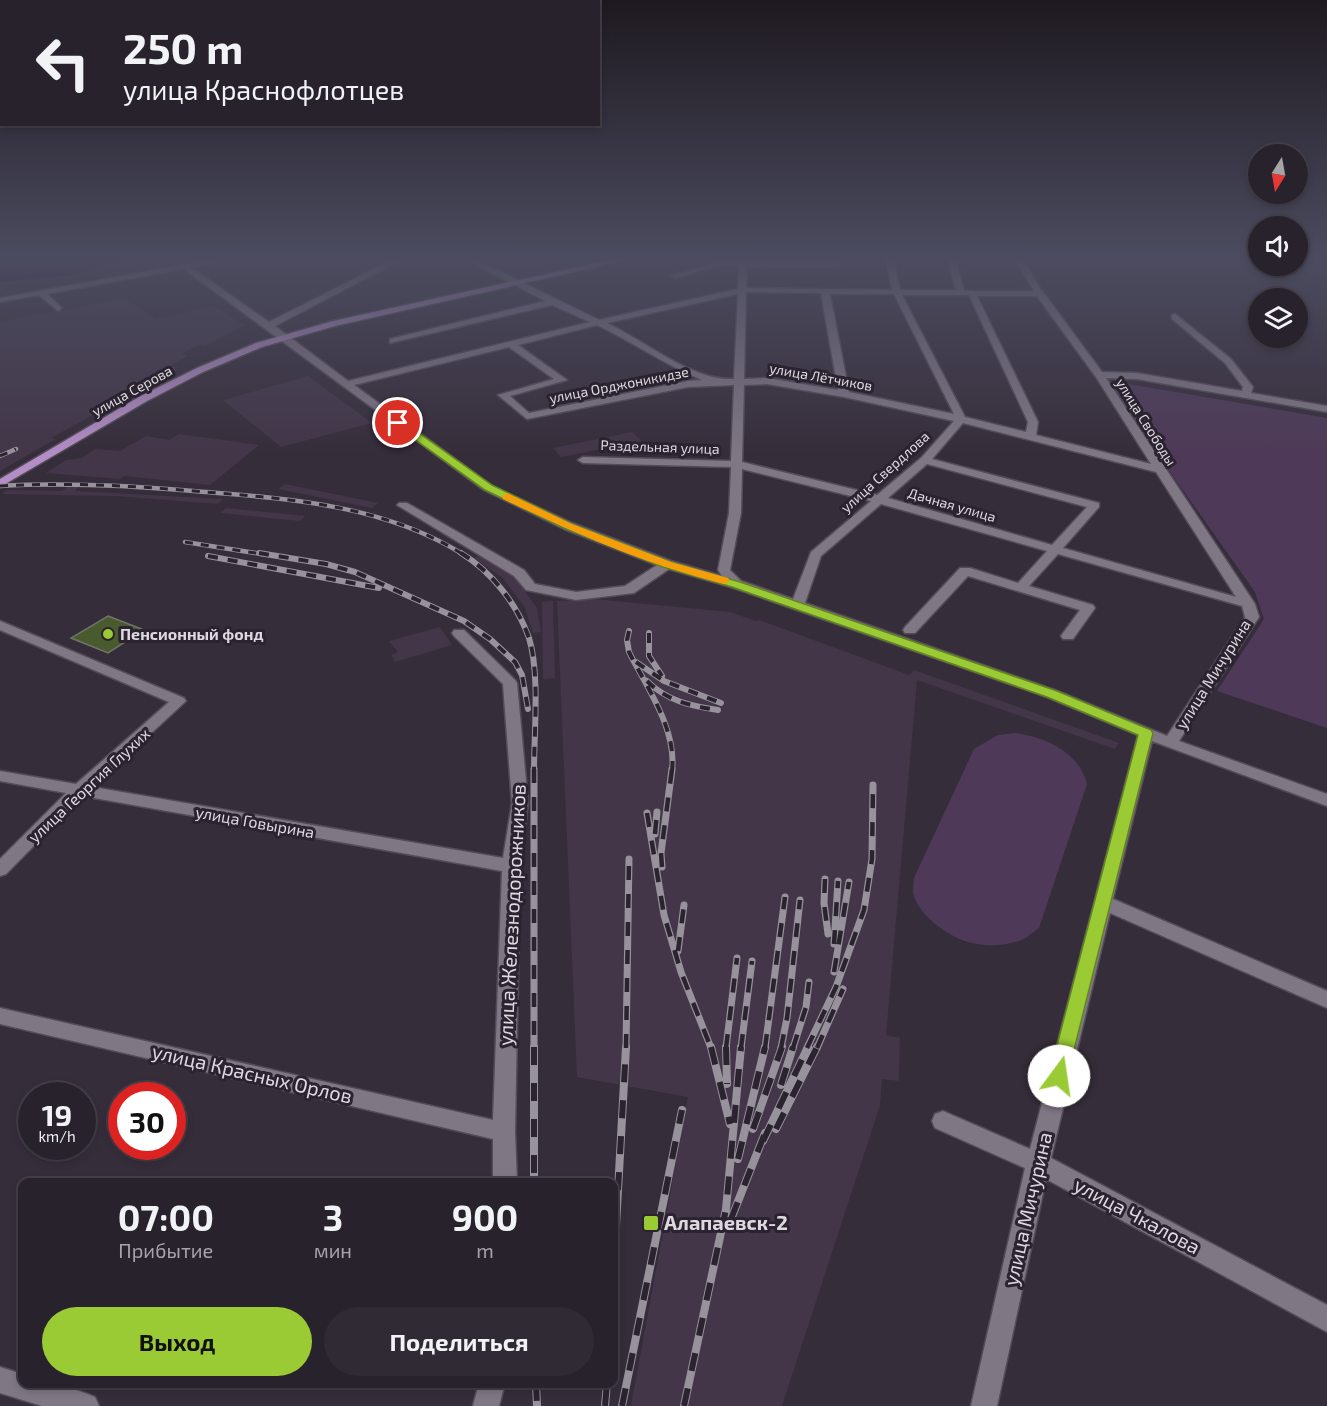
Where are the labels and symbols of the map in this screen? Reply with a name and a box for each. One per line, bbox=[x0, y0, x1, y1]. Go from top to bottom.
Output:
north arrow bbox=[1248, 144, 1308, 204]
street label: улица Лётчиков bbox=[768, 359, 874, 394]
street label: улица Серова bbox=[89, 361, 175, 420]
street label: улица Орджоникидзе bbox=[548, 363, 690, 406]
street label: улица Свободы bbox=[1113, 375, 1180, 469]
pin bbox=[372, 397, 423, 448]
street label: улица Свердлова bbox=[837, 427, 932, 516]
street label: Раздельная улица bbox=[600, 436, 720, 457]
street label: Дачная улица bbox=[906, 484, 998, 525]
street label: улица Мичурина bbox=[1171, 615, 1255, 733]
place label: Пенсионный фонд bbox=[120, 624, 264, 643]
marker: Пенсионный фонд bbox=[101, 627, 115, 641]
street label: улица Георгия Глухих bbox=[24, 723, 154, 847]
street label: улица Железнодорожников bbox=[492, 783, 531, 1047]
street label: улица Говырина bbox=[194, 802, 316, 842]
street label: улица Красных Орлов bbox=[150, 1038, 355, 1109]
position arrow bbox=[1027, 1044, 1091, 1108]
speed limit sign: 30 bbox=[108, 1082, 186, 1160]
street label: улица Мичурина bbox=[998, 1130, 1057, 1288]
street label: улица Чкалова bbox=[1070, 1172, 1205, 1259]
place label: Алапаевск-2 bbox=[664, 1210, 788, 1234]
marker: Алапаевск-2 bbox=[642, 1214, 660, 1232]

